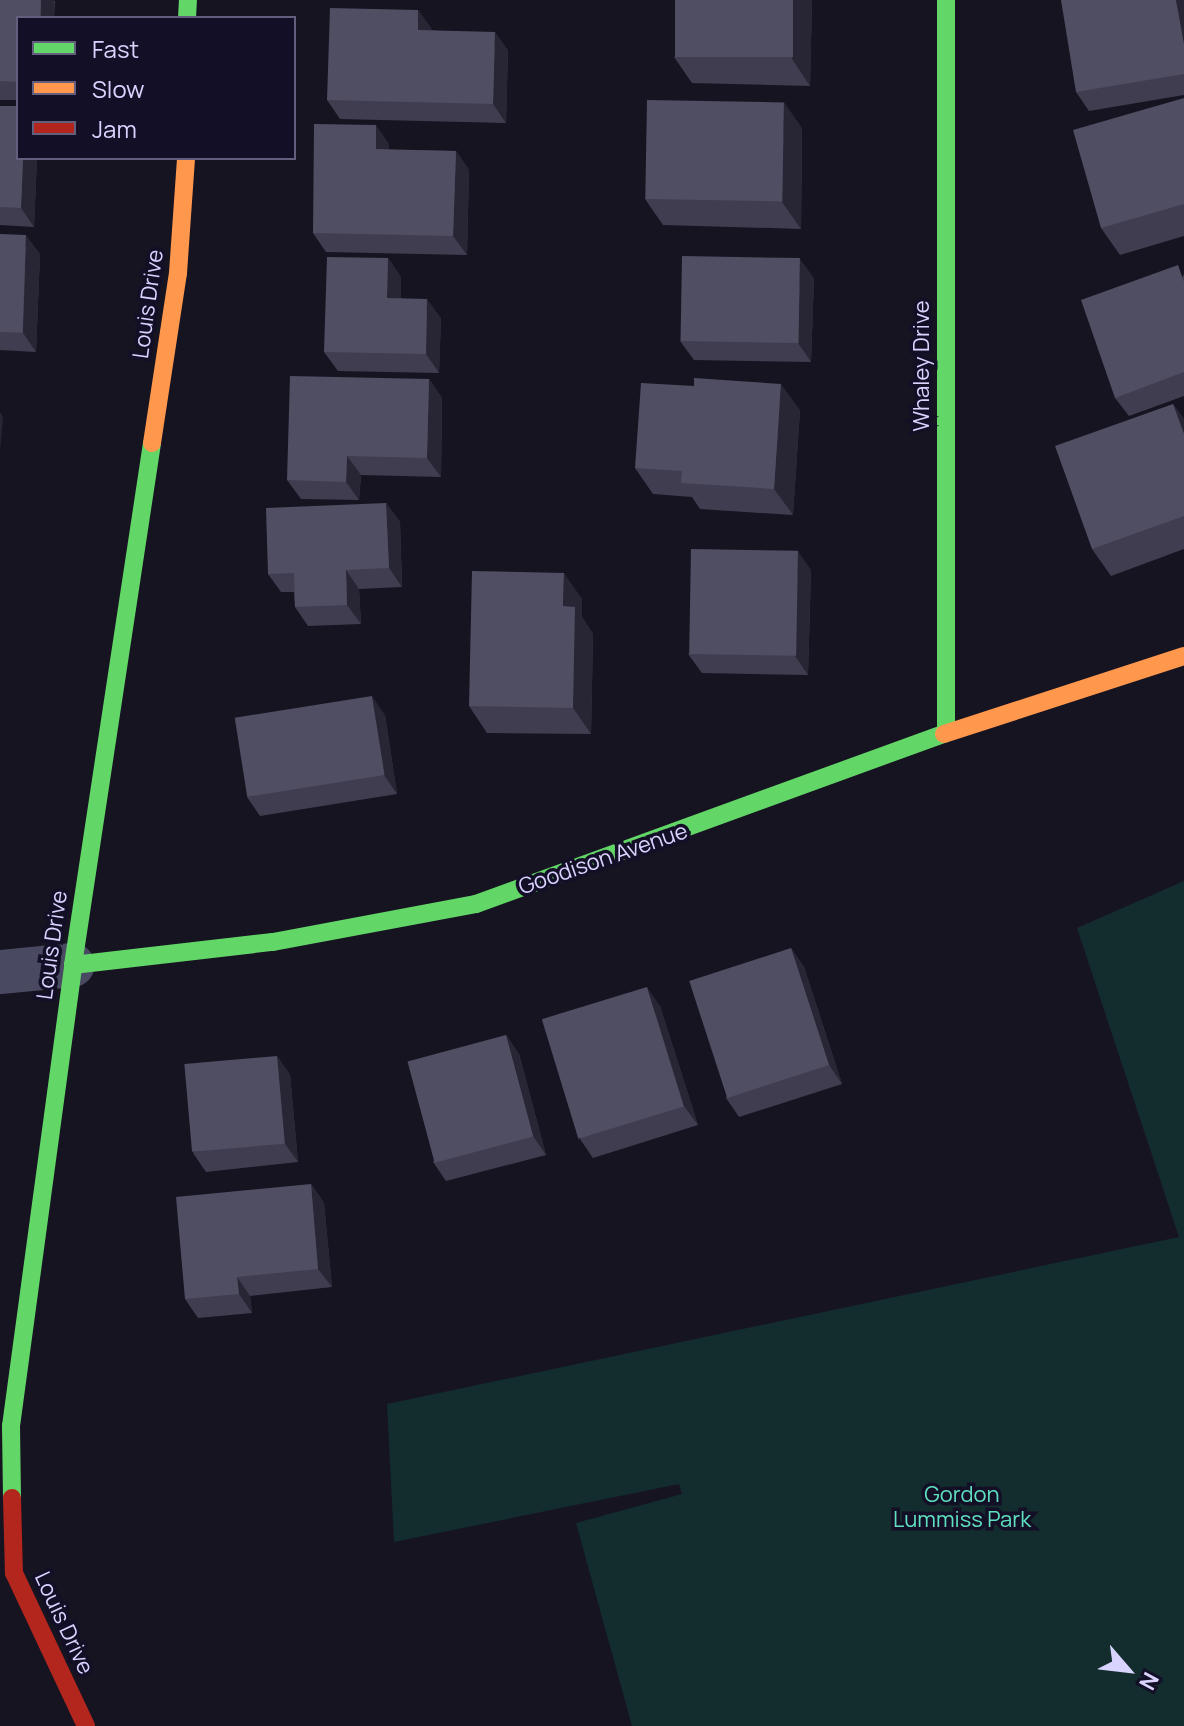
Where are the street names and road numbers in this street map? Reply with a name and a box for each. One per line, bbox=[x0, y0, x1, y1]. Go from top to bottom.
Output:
street label: Louis Drive bbox=[127, 248, 169, 360]
street label: Whaley Drive bbox=[909, 300, 935, 432]
street label: Goodison Avenue bbox=[515, 818, 691, 900]
street label: Louis Drive bbox=[31, 889, 73, 1001]
street label: Louis Drive bbox=[29, 1568, 99, 1678]

